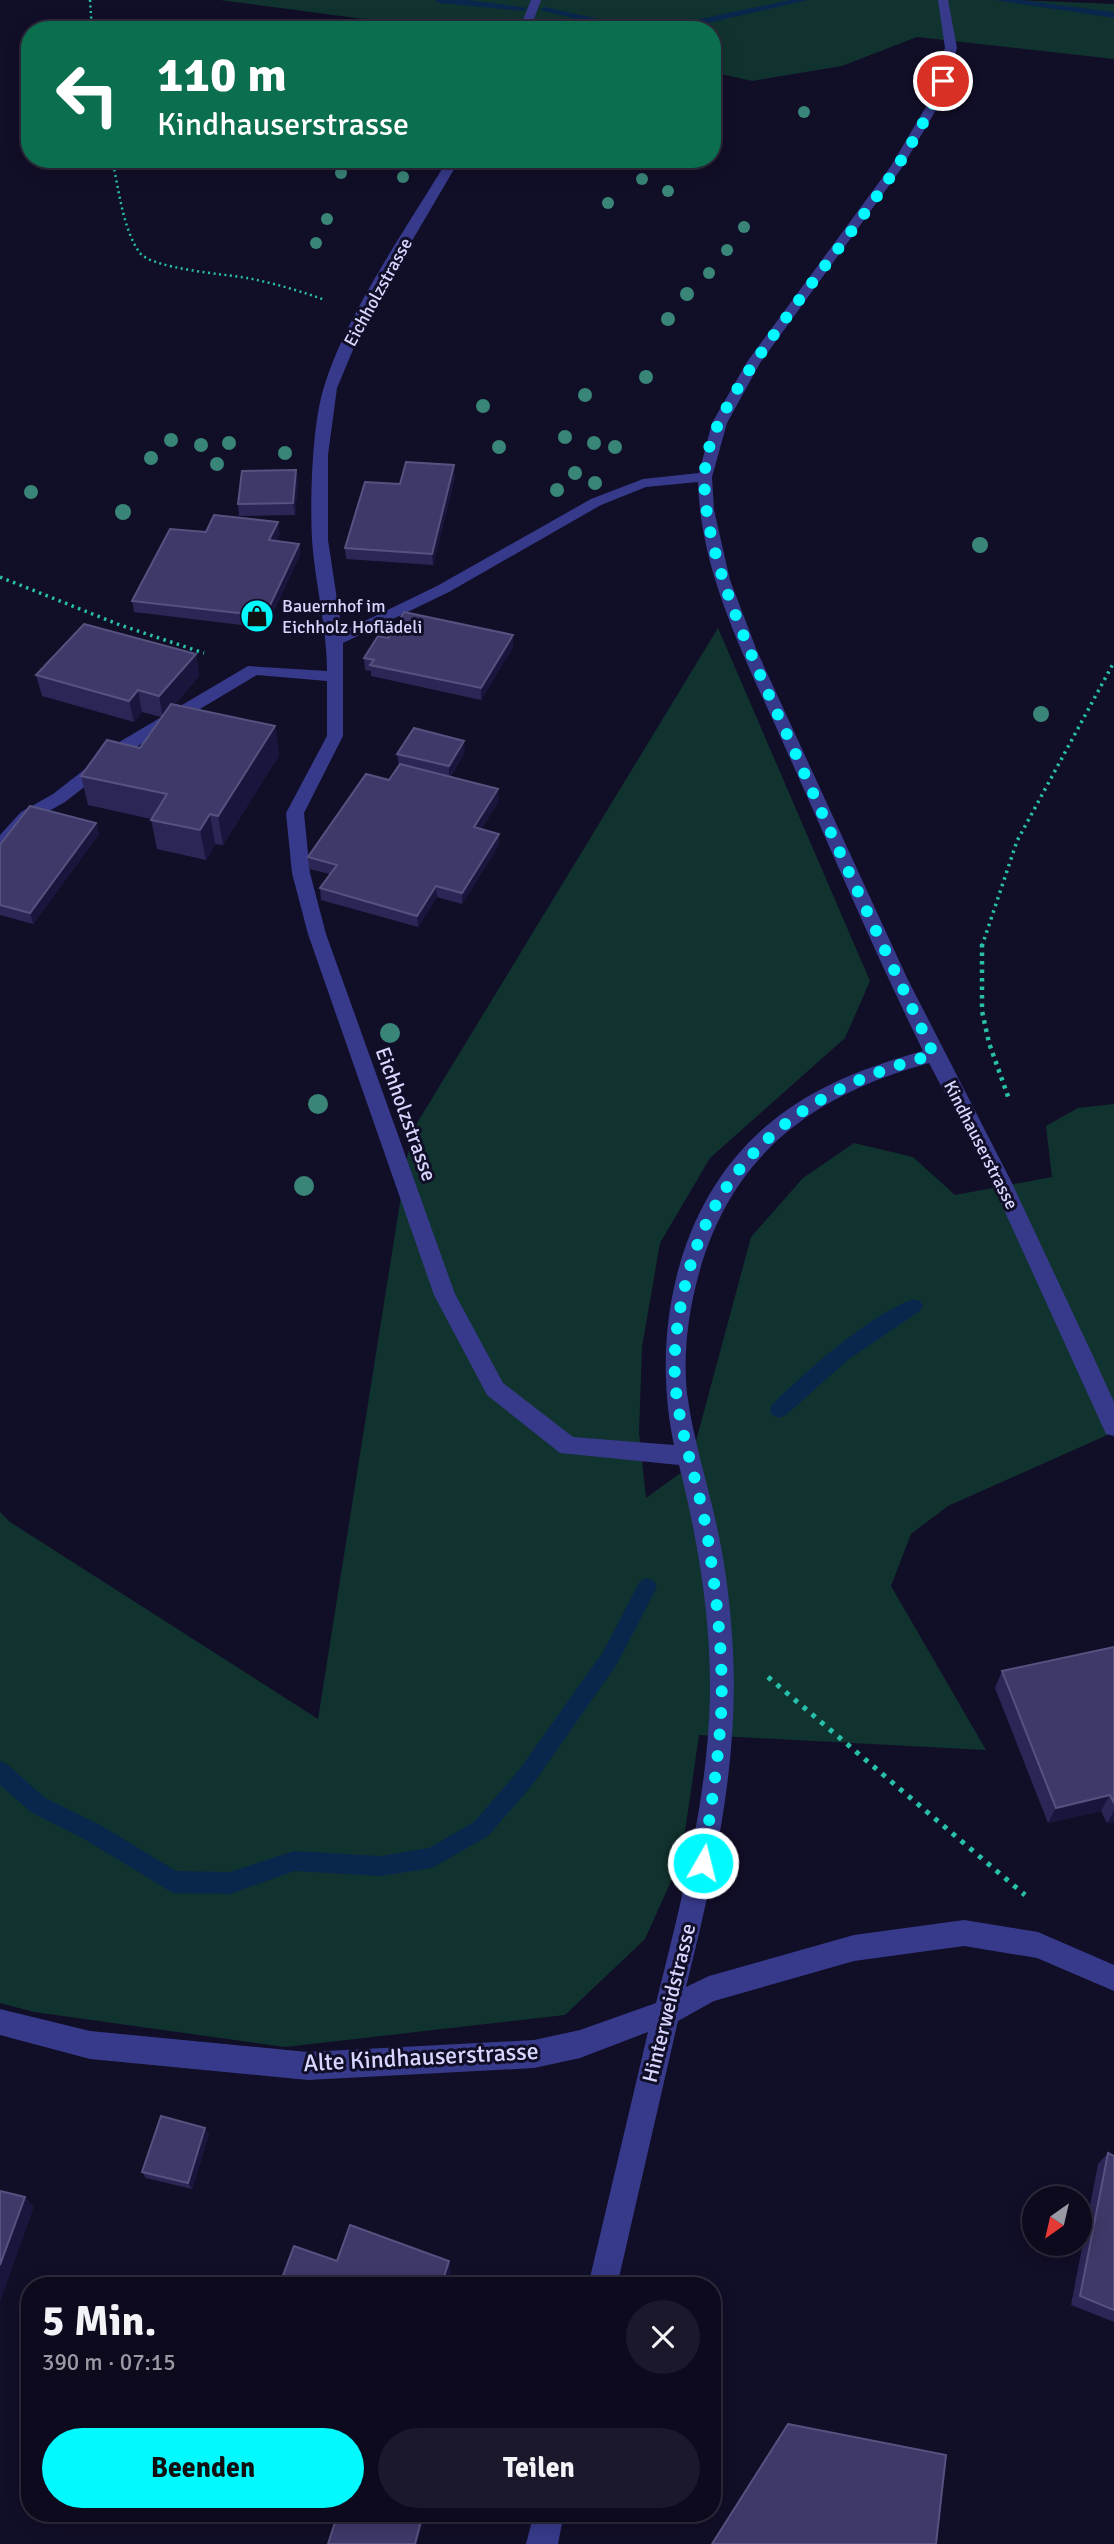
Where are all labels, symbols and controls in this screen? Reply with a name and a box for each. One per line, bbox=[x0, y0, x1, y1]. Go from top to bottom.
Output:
text: 110 m bbox=[157, 45, 287, 105]
icon: left bbox=[42, 49, 133, 140]
pin bbox=[913, 51, 973, 111]
icon: arrive bbox=[924, 62, 962, 100]
text: Kindhauserstrasse bbox=[157, 105, 409, 144]
street label: Eichholzstrasse bbox=[339, 234, 417, 350]
place label: Bauernhof im Eichholz Hoflädeli bbox=[282, 595, 422, 638]
shop icon: Bauernhof im Eichholz Hoflädeli bbox=[238, 597, 276, 635]
street label: Eichholzstrasse bbox=[370, 1043, 442, 1185]
street label: Kindhauserstrasse bbox=[939, 1077, 1023, 1213]
position arrow bbox=[666, 1826, 740, 1900]
street label: Hinterweidstrasse bbox=[637, 1921, 701, 2085]
street label: Alte Kindhauserstrasse bbox=[303, 2036, 539, 2078]
north arrow bbox=[1022, 2186, 1092, 2256]
map controls bbox=[1022, 2186, 1092, 2256]
text: 5 Min. bbox=[42, 2296, 156, 2347]
button: close bbox=[626, 2300, 700, 2374]
text: 390 m · 07:15 bbox=[42, 2348, 176, 2377]
button: Beenden bbox=[42, 2428, 364, 2508]
button: Teilen bbox=[378, 2428, 700, 2508]

